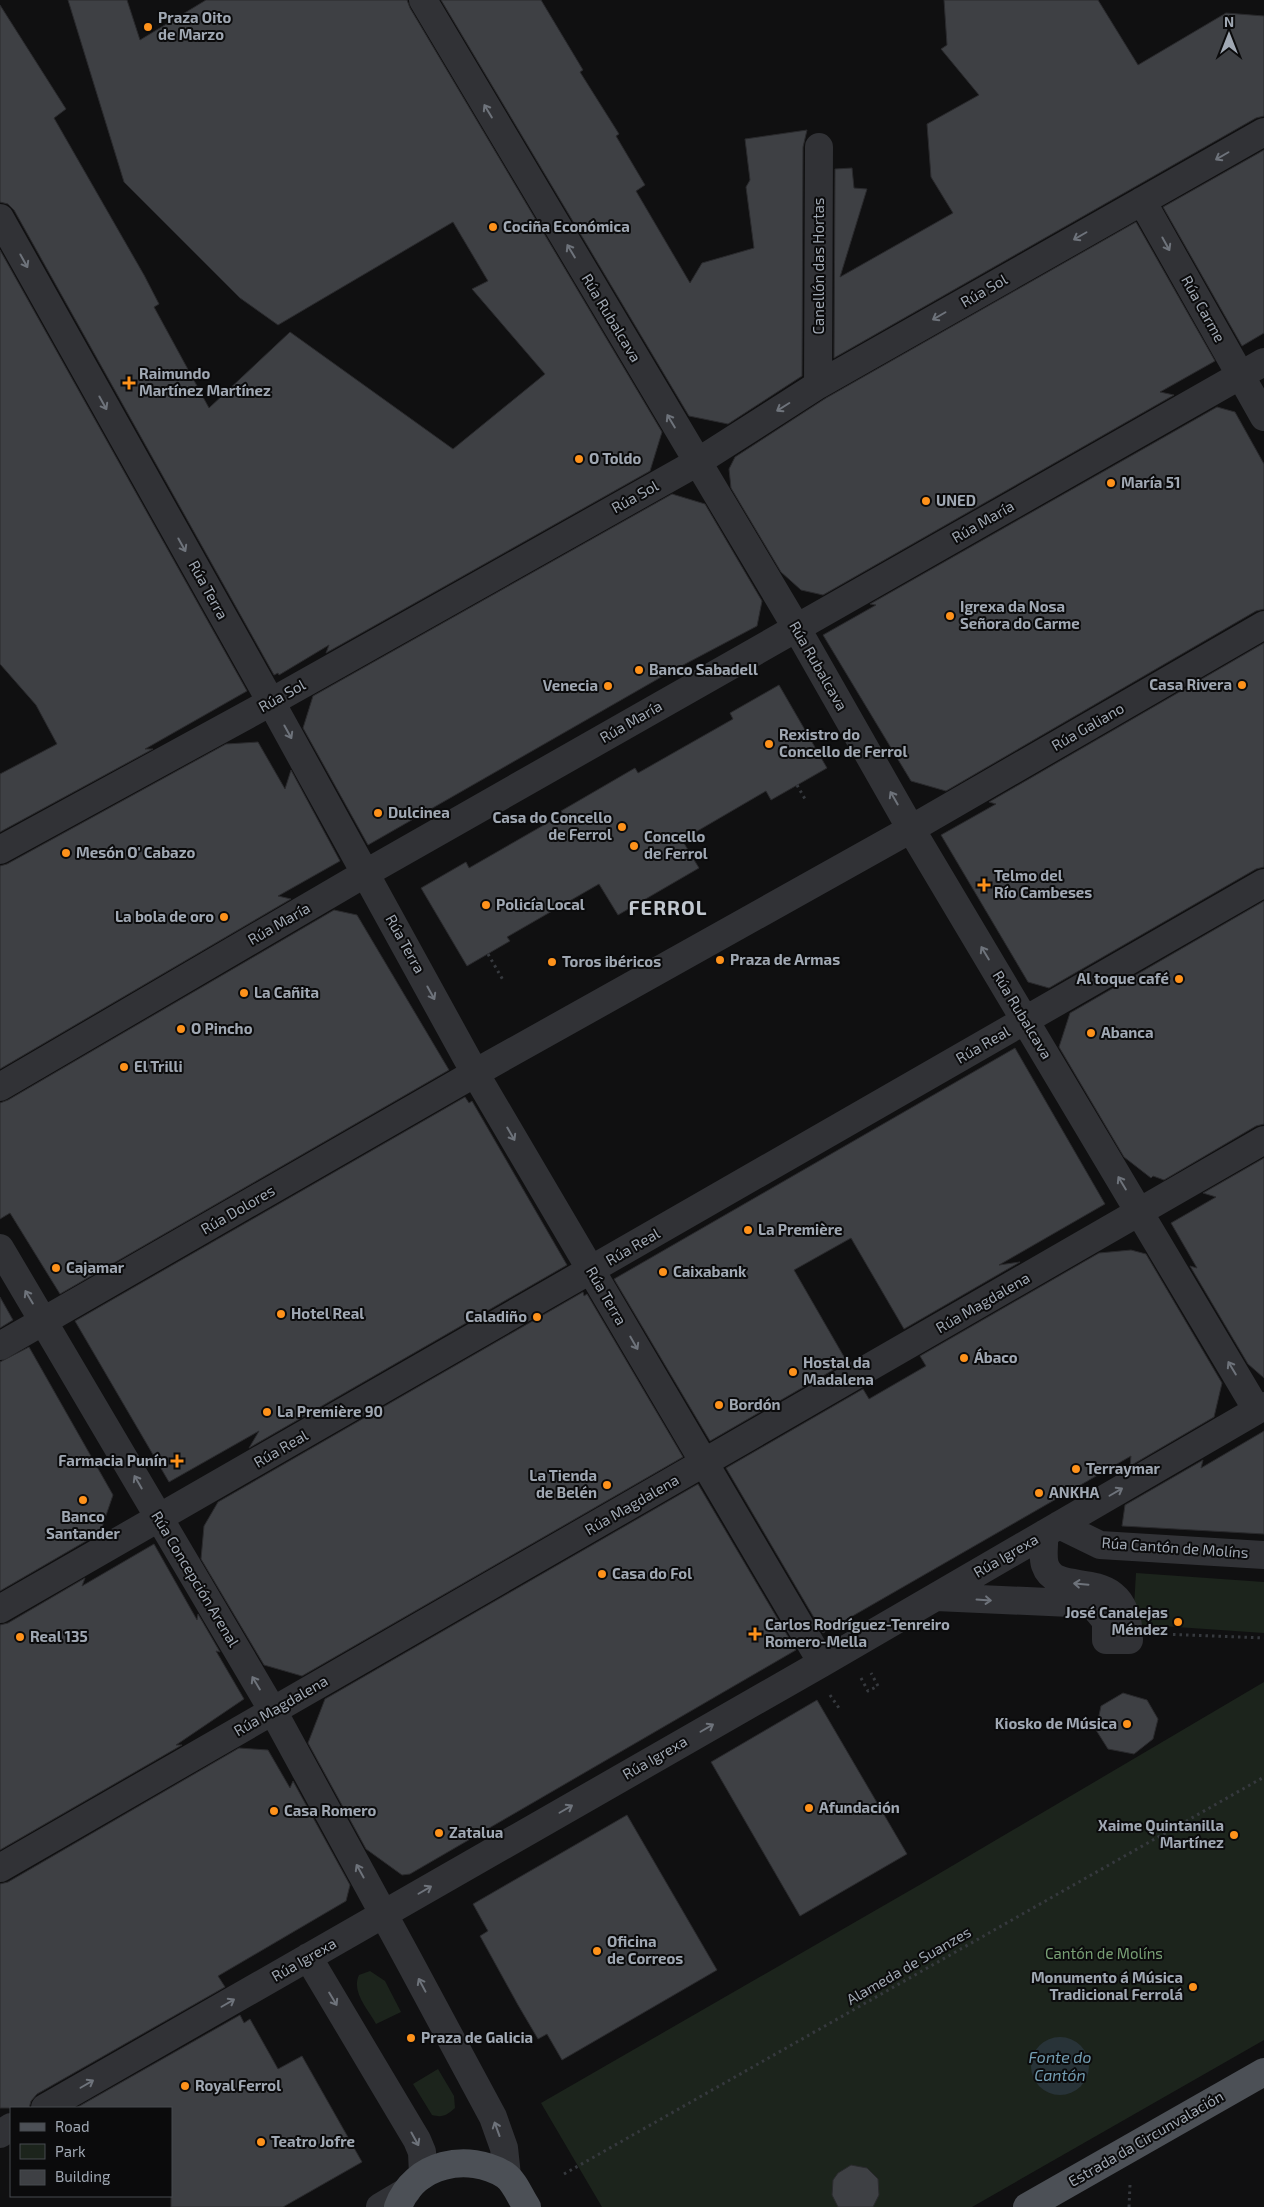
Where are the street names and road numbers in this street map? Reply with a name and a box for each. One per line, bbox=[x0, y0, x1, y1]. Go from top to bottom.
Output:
street label: Canellón das Hortas bbox=[809, 198, 827, 334]
street label: Rúa Sol bbox=[957, 269, 1010, 311]
street label: Rúa Rubalcava bbox=[578, 270, 645, 365]
street label: Rúa Carme bbox=[1178, 272, 1230, 345]
street label: Rúa Sol bbox=[608, 476, 662, 516]
street label: Rúa María bbox=[948, 496, 1017, 546]
street label: Rúa Terra bbox=[185, 557, 232, 622]
street label: Rúa Rubalcava bbox=[786, 618, 852, 713]
street label: Rúa Sol bbox=[255, 675, 309, 715]
street label: Rúa María bbox=[596, 696, 665, 746]
street label: Rúa Galiano bbox=[1048, 698, 1127, 754]
street label: Rúa María bbox=[244, 898, 313, 948]
street label: Rúa Terra bbox=[382, 911, 429, 976]
street label: Rúa Rubalcava bbox=[989, 967, 1056, 1062]
street label: Rúa Real bbox=[952, 1021, 1013, 1067]
street label: Rúa Dolores bbox=[197, 1181, 278, 1238]
street label: Rúa Real bbox=[602, 1223, 663, 1269]
street label: Rúa Terra bbox=[583, 1263, 631, 1328]
street label: Rúa Magdalena bbox=[932, 1268, 1033, 1336]
street label: Rúa Real bbox=[250, 1425, 311, 1471]
street label: Rúa Magdalena bbox=[581, 1470, 682, 1538]
street label: Rúa Concepción Arenal bbox=[148, 1507, 244, 1650]
street label: Rúa Igrexa bbox=[970, 1529, 1041, 1581]
street label: Rúa Cantón de Molíns bbox=[1101, 1533, 1249, 1561]
street label: Rúa Magdalena bbox=[230, 1671, 331, 1739]
street label: Rúa Igrexa bbox=[619, 1731, 690, 1783]
street label: Alameda de Suanzes bbox=[843, 1922, 974, 2008]
street label: Rúa Igrexa bbox=[268, 1933, 339, 1985]
street label: Estrada da Circunvalación bbox=[1065, 2086, 1226, 2190]

